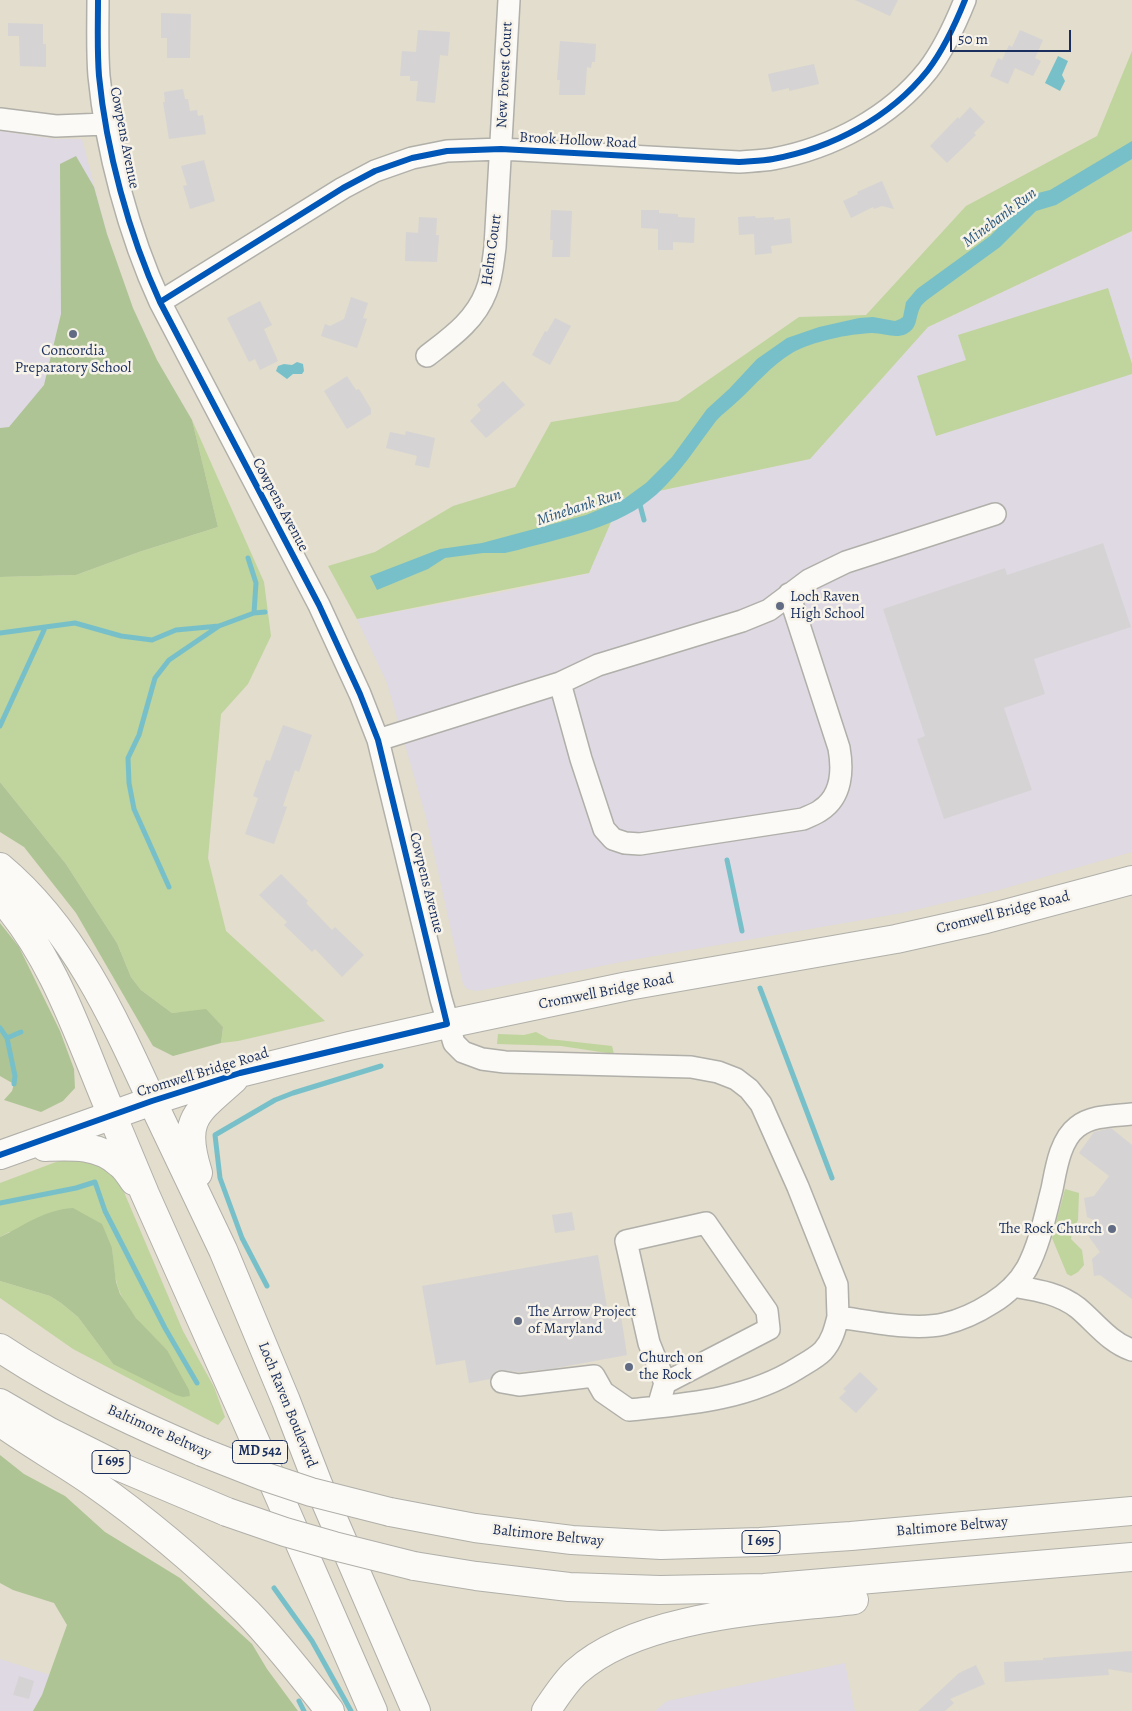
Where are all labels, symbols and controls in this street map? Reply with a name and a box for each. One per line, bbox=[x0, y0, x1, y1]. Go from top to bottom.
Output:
scale bar bbox=[952, 20, 1073, 52]
street label: New Forest Court bbox=[493, 21, 517, 129]
text: 50 m bbox=[958, 29, 988, 49]
street label: Cowpens Avenue bbox=[105, 86, 143, 190]
street label: Brook Hollow Road bbox=[519, 129, 637, 153]
water label: Minebank Run bbox=[959, 184, 1041, 252]
street label: Helm Court bbox=[478, 213, 506, 287]
marker: Concordia Preparatory School bbox=[67, 328, 79, 340]
place label: Concordia Preparatory School bbox=[15, 342, 131, 377]
street label: Cowpens Avenue bbox=[248, 455, 312, 555]
water label: Minebank Run bbox=[534, 485, 624, 531]
place label: Loch Raven High School bbox=[790, 588, 865, 623]
marker: Loch Raven High School bbox=[774, 600, 786, 612]
street label: Cowpens Avenue bbox=[405, 831, 447, 935]
street label: Cromwell Bridge Road bbox=[934, 888, 1072, 938]
street label: Cromwell Bridge Road bbox=[537, 970, 675, 1014]
street label: Cromwell Bridge Road bbox=[135, 1044, 271, 1102]
place label: The Rock Church bbox=[999, 1220, 1102, 1238]
marker: The Rock Church bbox=[1106, 1223, 1118, 1235]
place label: The Arrow Project of Maryland bbox=[528, 1303, 636, 1338]
marker: The Arrow Project of Maryland bbox=[512, 1315, 524, 1327]
street label: Loch Raven Boulevard bbox=[254, 1339, 320, 1471]
place label: Church on the Rock bbox=[639, 1349, 703, 1384]
marker: Church on the Rock bbox=[623, 1361, 635, 1373]
street label: Baltimore Beltway bbox=[104, 1401, 214, 1463]
road number: MD 542 bbox=[232, 1440, 288, 1464]
road number: I 695 bbox=[92, 1450, 130, 1474]
street label: Baltimore Beltway bbox=[895, 1513, 1009, 1541]
street label: Baltimore Beltway bbox=[491, 1521, 605, 1551]
road number: I 695 bbox=[742, 1530, 780, 1554]

